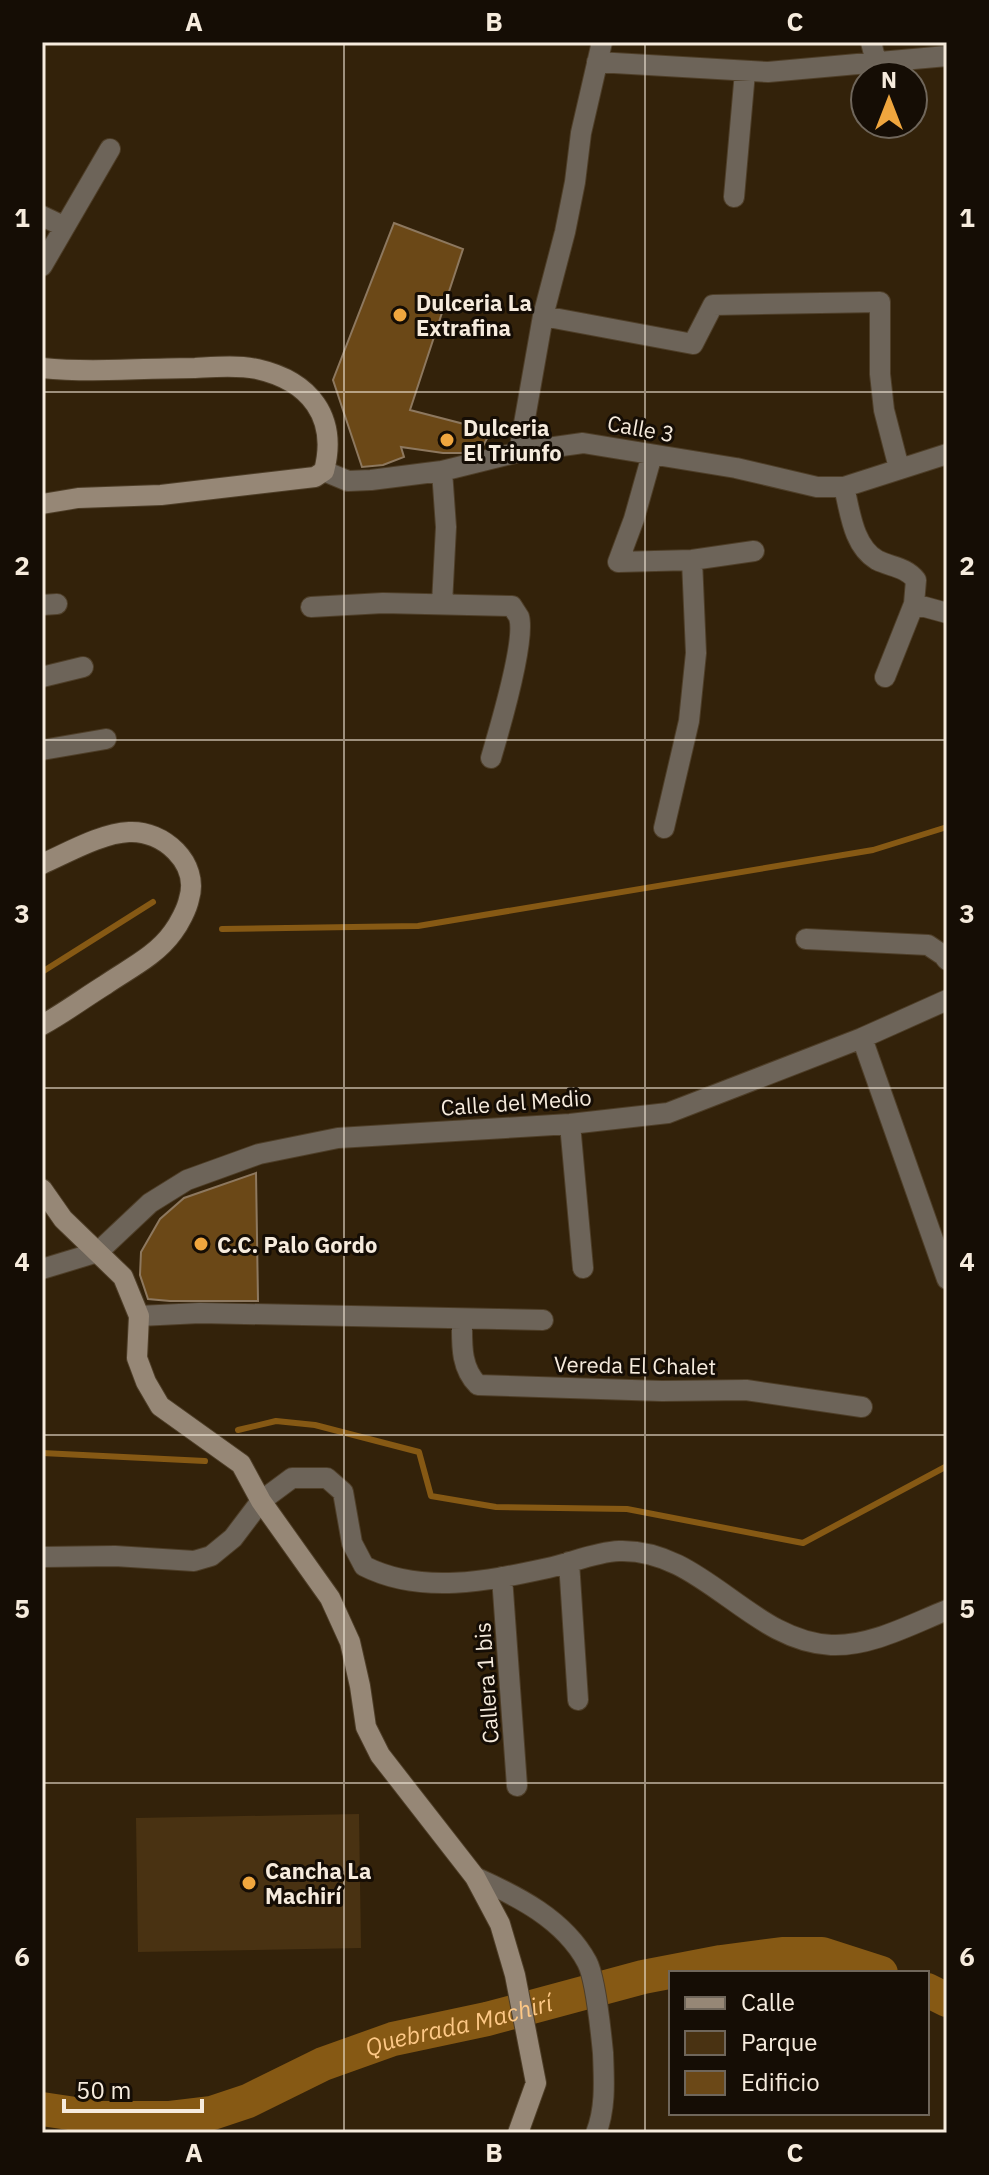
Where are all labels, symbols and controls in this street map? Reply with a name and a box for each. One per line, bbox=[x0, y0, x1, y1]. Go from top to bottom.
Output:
text: A bbox=[185, 4, 203, 38]
text: B bbox=[485, 4, 503, 38]
text: C bbox=[787, 4, 804, 38]
north arrow bbox=[849, 60, 929, 140]
text: N bbox=[881, 65, 897, 94]
text: 1 bbox=[14, 200, 30, 234]
text: 1 bbox=[959, 200, 975, 234]
place label: Dulceria La Extrafina bbox=[416, 288, 532, 342]
marker: Dulceria La Extrafina bbox=[391, 306, 409, 324]
street label: Calle 3 bbox=[605, 408, 677, 448]
place label: Dulceria El Triunfo bbox=[463, 413, 562, 467]
marker: Dulceria El Triunfo bbox=[438, 431, 456, 449]
text: 2 bbox=[14, 548, 30, 582]
text: 2 bbox=[959, 548, 975, 582]
text: 3 bbox=[14, 896, 30, 930]
text: 3 bbox=[959, 896, 975, 930]
street label: Calle del Medio bbox=[440, 1082, 592, 1122]
place label: C.C. Palo Gordo bbox=[217, 1230, 377, 1259]
marker: C.C. Palo Gordo bbox=[192, 1235, 210, 1253]
text: 4 bbox=[14, 1244, 30, 1278]
text: 4 bbox=[959, 1244, 975, 1278]
street label: Vereda El Chalet bbox=[554, 1349, 716, 1381]
text: 5 bbox=[14, 1591, 30, 1625]
text: 5 bbox=[959, 1591, 975, 1625]
street label: Callera 1 bis bbox=[467, 1621, 505, 1745]
place label: Cancha La Machirí bbox=[265, 1856, 371, 1910]
marker: Cancha La Machirí bbox=[240, 1874, 258, 1892]
text: 6 bbox=[14, 1939, 30, 1973]
text: 6 bbox=[959, 1939, 975, 1973]
legend bbox=[669, 1971, 929, 2115]
water label: Quebrada Machirí bbox=[361, 1985, 558, 2064]
text: Calle bbox=[741, 1986, 795, 2018]
text: Parque bbox=[741, 2026, 818, 2058]
scale bar bbox=[64, 2063, 202, 2113]
text: Edificio bbox=[741, 2066, 820, 2098]
text: 50 m bbox=[76, 2074, 131, 2106]
text: A bbox=[185, 2135, 203, 2169]
text: B bbox=[485, 2135, 503, 2169]
text: C bbox=[787, 2135, 804, 2169]

